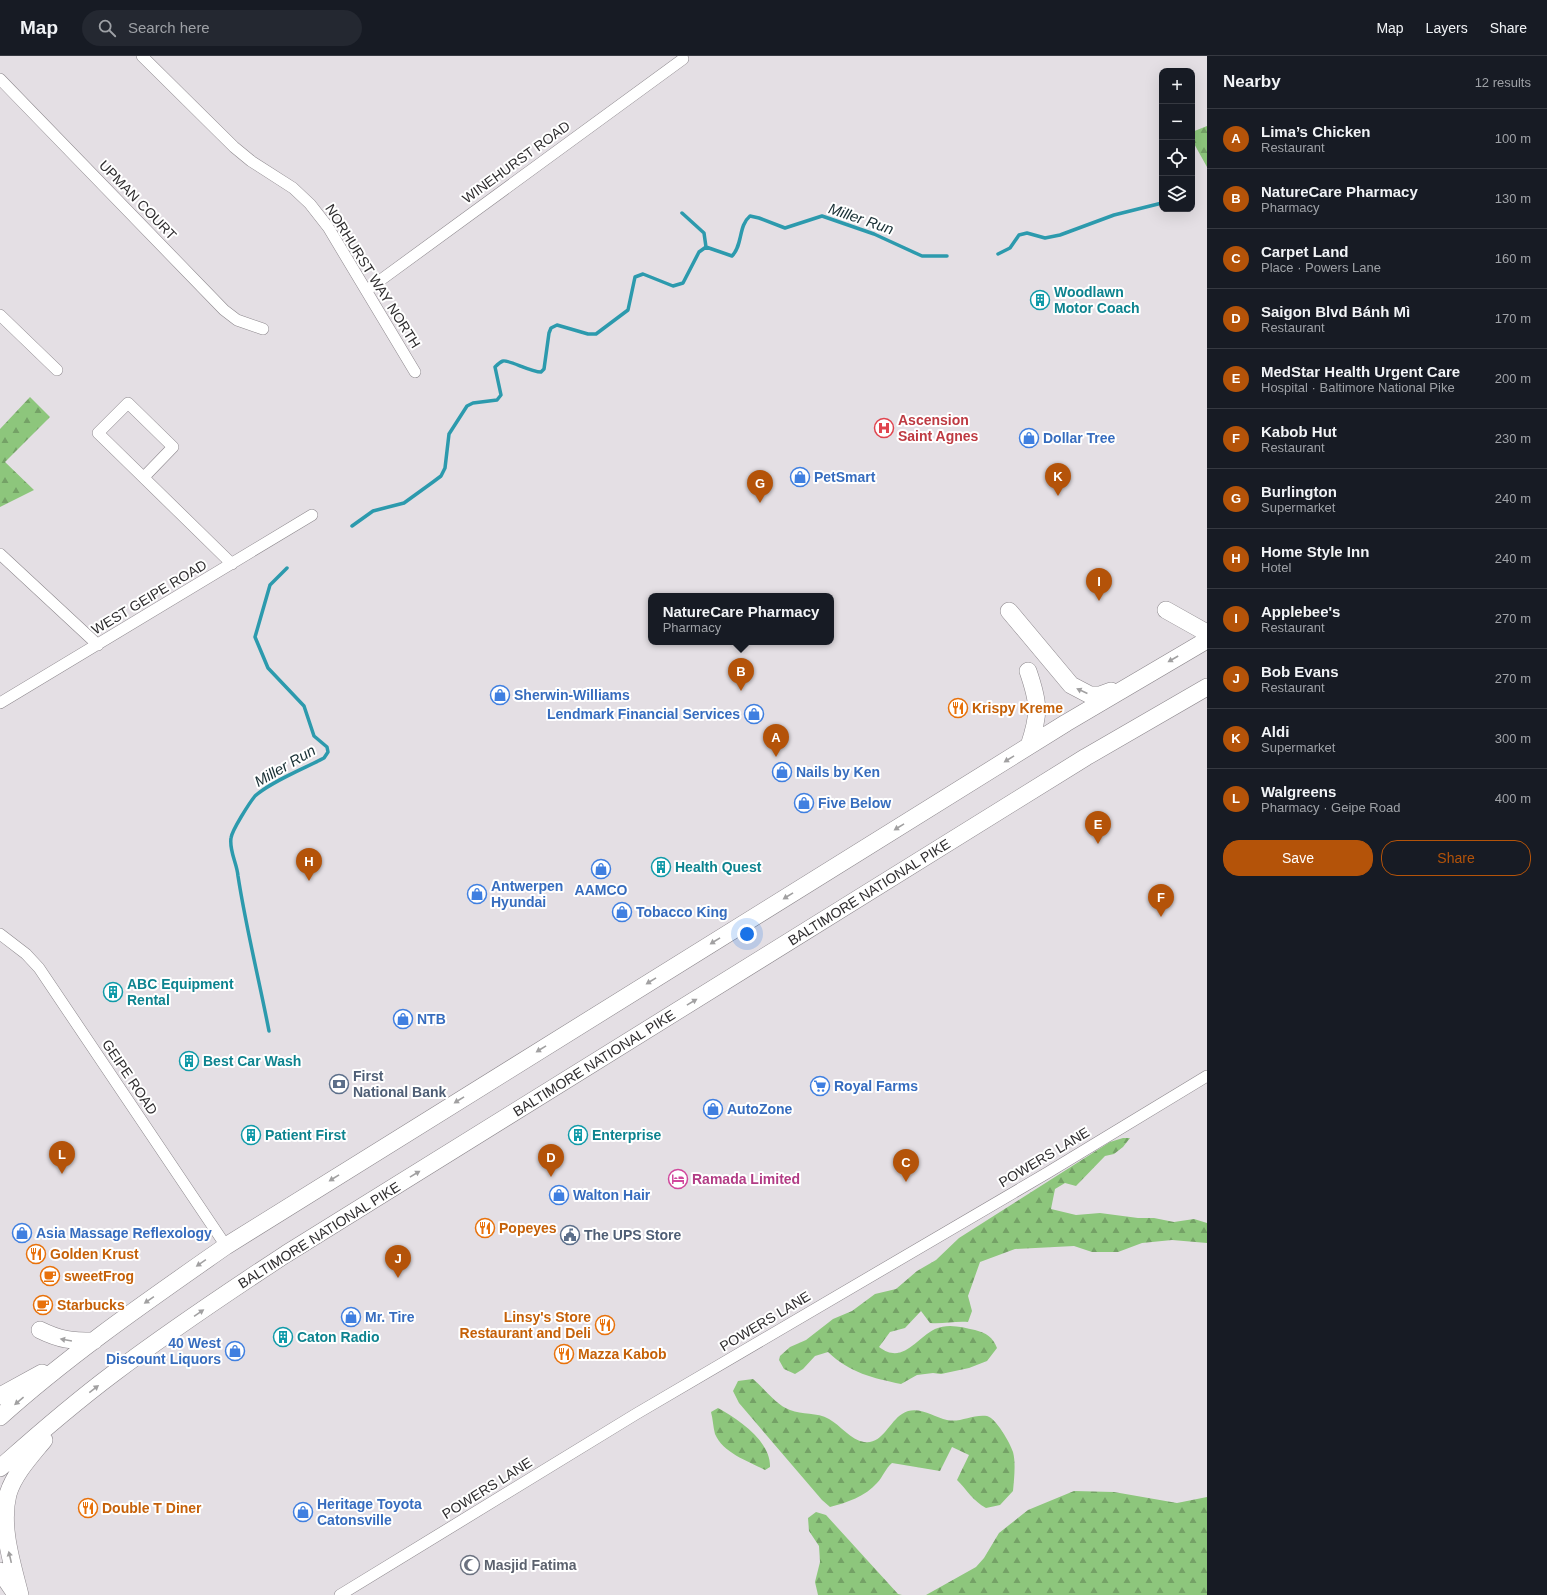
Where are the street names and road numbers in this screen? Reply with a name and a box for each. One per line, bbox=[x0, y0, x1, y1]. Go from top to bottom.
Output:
street label: WINEHURST ROAD bbox=[459, 118, 573, 206]
street label: UPMAN COURT bbox=[96, 157, 180, 243]
street label: NORHURST WAY NORTH bbox=[322, 201, 424, 351]
street label: WEST GEIPE ROAD bbox=[89, 556, 209, 638]
street label: BALTIMORE NATIONAL PIKE bbox=[785, 835, 953, 949]
street label: BALTIMORE NATIONAL PIKE bbox=[510, 1006, 678, 1120]
street label: GEIPE ROAD bbox=[99, 1036, 161, 1118]
street label: POWERS LANE bbox=[996, 1124, 1092, 1190]
street label: BALTIMORE NATIONAL PIKE bbox=[235, 1178, 403, 1292]
street label: POWERS LANE bbox=[717, 1288, 813, 1354]
street label: POWERS LANE bbox=[439, 1454, 535, 1522]

